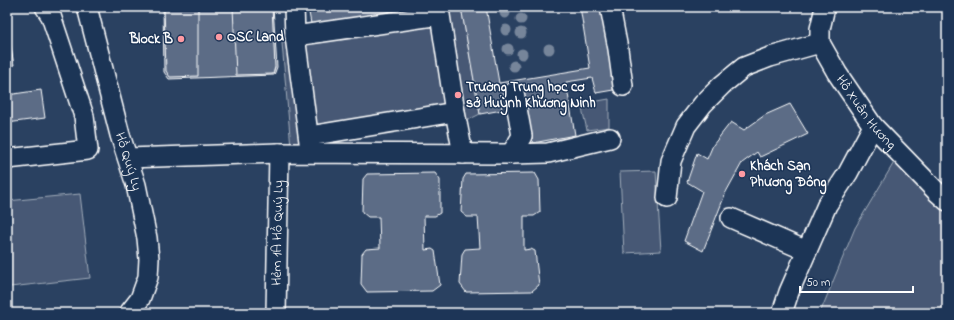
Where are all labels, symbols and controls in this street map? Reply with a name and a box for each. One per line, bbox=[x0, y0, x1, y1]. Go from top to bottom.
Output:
place label: OSC Land bbox=[227, 27, 284, 48]
place label: Block B bbox=[129, 29, 174, 50]
marker: OSC Land bbox=[214, 32, 224, 42]
marker: Block B bbox=[176, 34, 186, 44]
street label: Hồ Xuân Hương bbox=[831, 71, 901, 155]
place label: Trường Trung học cơ sở Huỳnh Khương Ninh bbox=[466, 77, 596, 116]
marker: Trường Trung học cơ sở Huỳnh Khương Ninh bbox=[453, 90, 463, 100]
street label: Hồ Quý Ly bbox=[109, 130, 147, 193]
place label: Khách Sạn Phương Đông bbox=[750, 156, 827, 195]
marker: Khách Sạn Phương Đông bbox=[737, 169, 747, 179]
street label: Hẻm 1A Hồ Quý Ly bbox=[266, 180, 290, 286]
scale bar bbox=[800, 268, 913, 294]
text: 50 m bbox=[806, 274, 830, 292]

